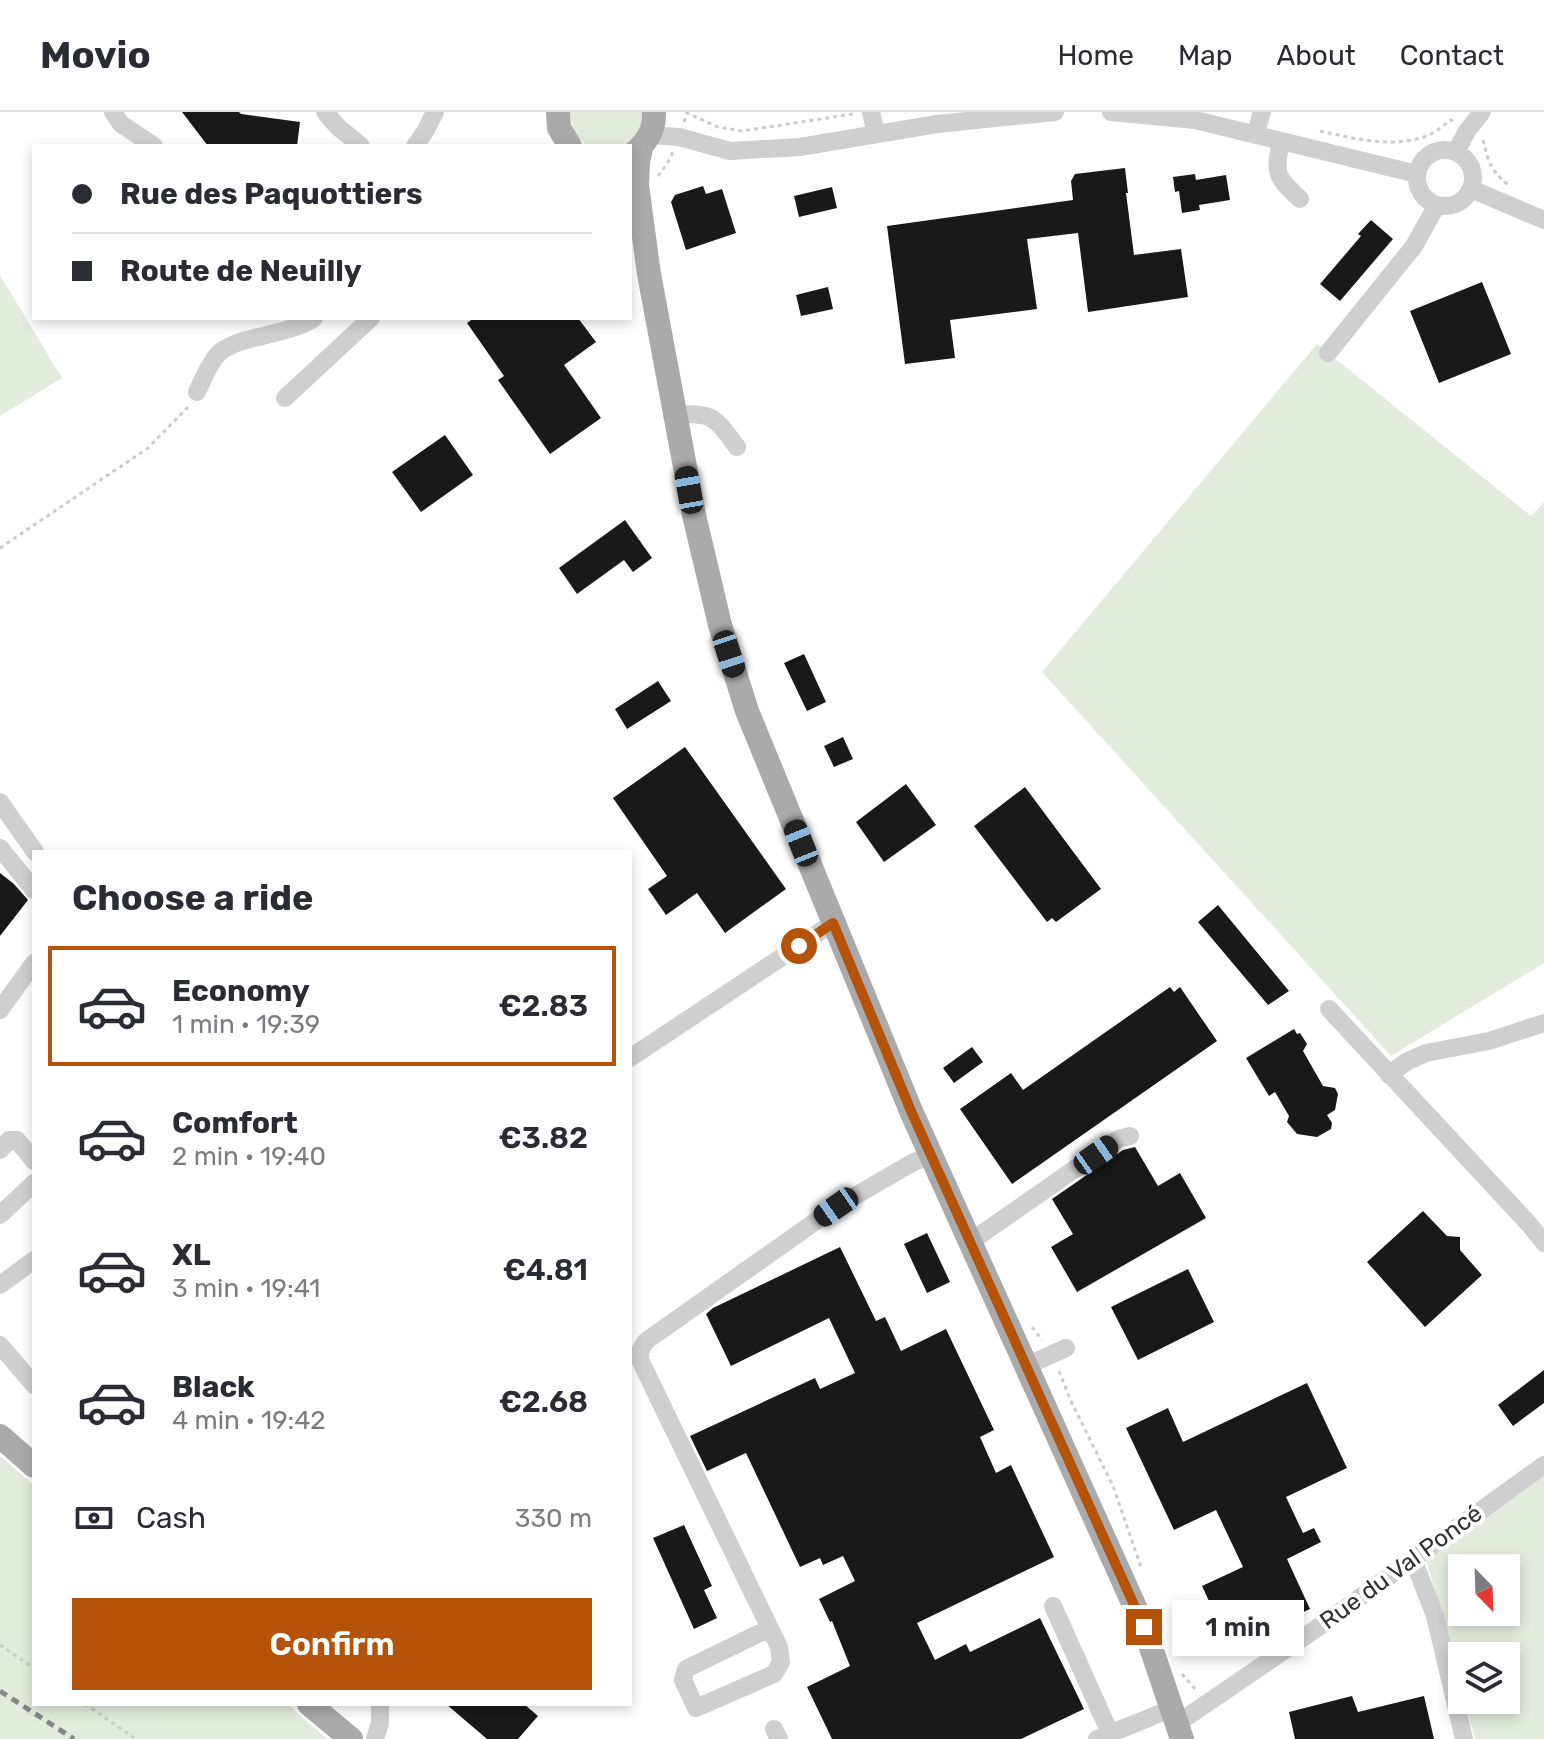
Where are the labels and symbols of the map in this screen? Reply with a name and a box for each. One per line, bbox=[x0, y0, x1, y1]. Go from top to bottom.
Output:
car bbox=[673, 464, 705, 516]
car bbox=[710, 627, 748, 681]
car bbox=[781, 816, 821, 870]
route start bbox=[781, 928, 817, 964]
car bbox=[1069, 1131, 1123, 1179]
car bbox=[809, 1183, 863, 1231]
street label: Rue du Val Poncé bbox=[1315, 1499, 1487, 1635]
north arrow bbox=[1448, 1554, 1520, 1626]
callout: 1 min bbox=[1172, 1599, 1304, 1655]
route end bbox=[1126, 1609, 1162, 1645]

